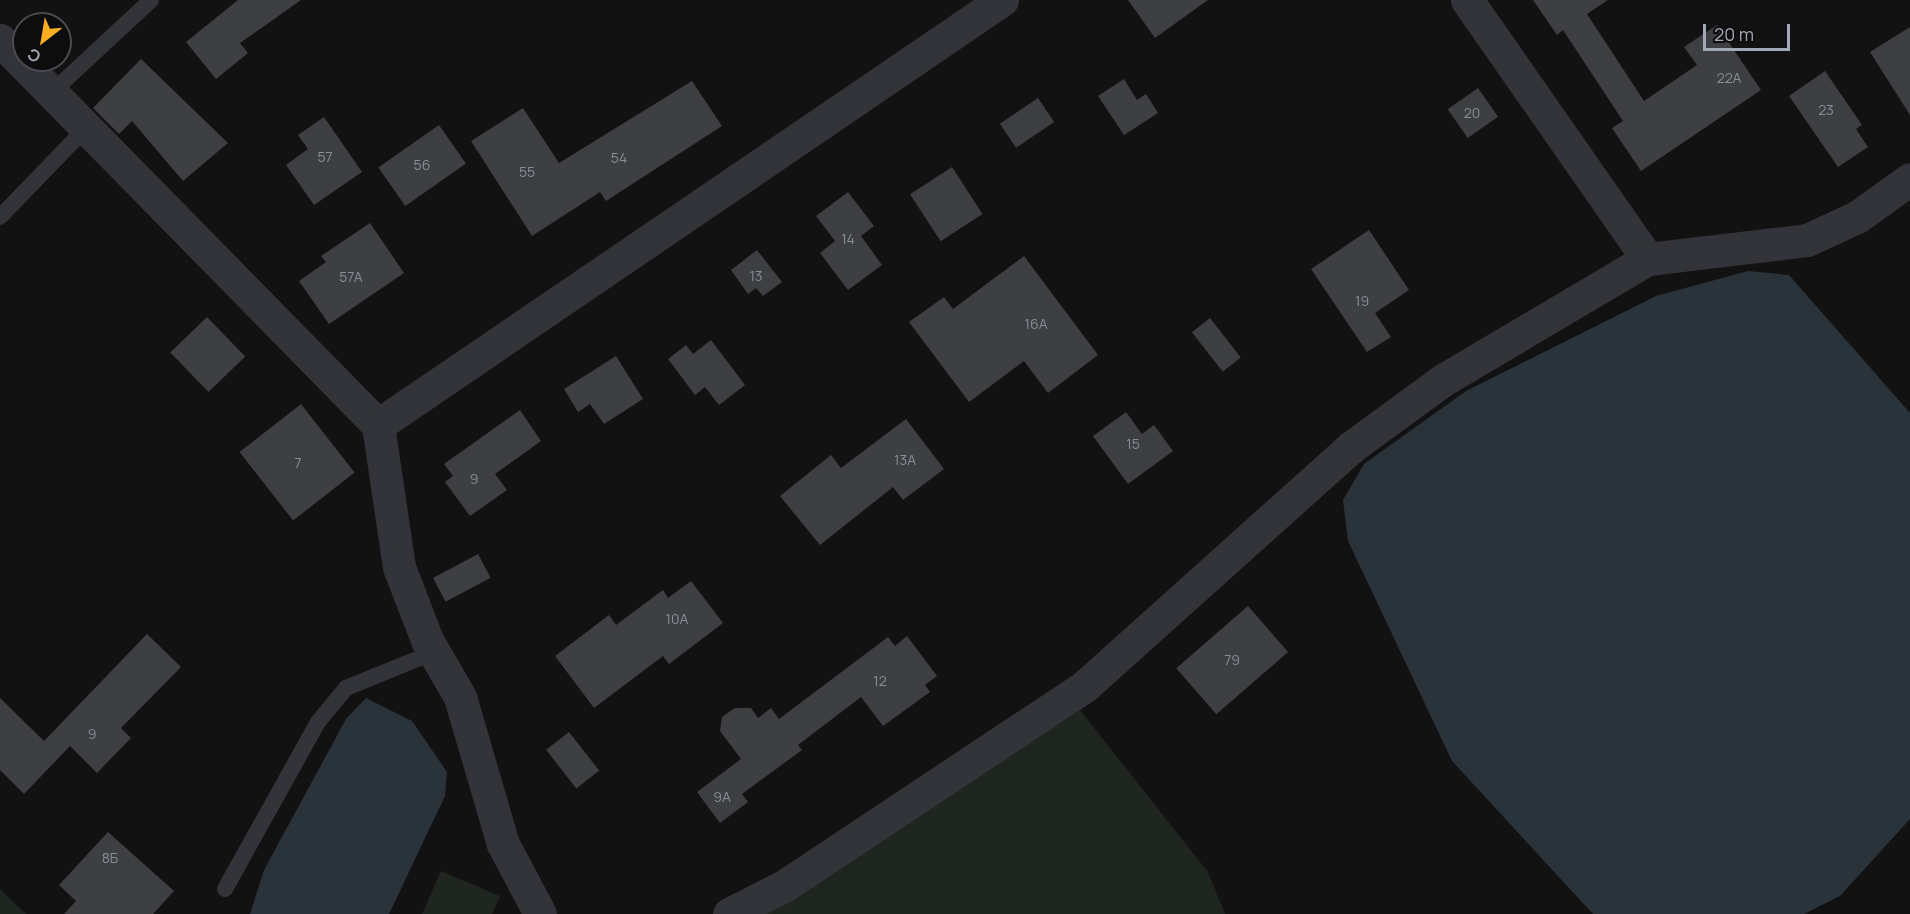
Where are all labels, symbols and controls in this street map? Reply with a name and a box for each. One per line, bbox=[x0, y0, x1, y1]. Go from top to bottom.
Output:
north arrow bbox=[12, 12, 72, 72]
scale bar bbox=[1706, 12, 1793, 50]
text: 20 m bbox=[1714, 22, 1754, 46]
text: С bbox=[23, 43, 45, 68]
house number: 22А bbox=[1717, 70, 1741, 86]
house number: 23 bbox=[1818, 102, 1834, 118]
house number: 20 bbox=[1464, 105, 1480, 121]
house number: 57 bbox=[317, 149, 333, 165]
house number: 54 bbox=[611, 150, 627, 166]
house number: 56 bbox=[414, 157, 430, 173]
house number: 55 bbox=[519, 164, 535, 180]
house number: 14 bbox=[841, 231, 855, 247]
house number: 13 bbox=[749, 268, 763, 284]
house number: 57А bbox=[339, 269, 363, 285]
house number: 19 bbox=[1355, 293, 1369, 309]
house number: 16А bbox=[1024, 316, 1048, 332]
house number: 15 bbox=[1126, 436, 1140, 452]
house number: 13А bbox=[894, 452, 916, 468]
house number: 7 bbox=[294, 455, 302, 471]
house number: 9 bbox=[470, 471, 478, 487]
house number: 10А bbox=[666, 611, 688, 627]
house number: 79 bbox=[1224, 652, 1240, 668]
house number: 12 bbox=[873, 673, 887, 689]
house number: 9 bbox=[88, 726, 96, 742]
house number: 9А bbox=[713, 789, 731, 805]
house number: 8Б bbox=[102, 850, 118, 866]

